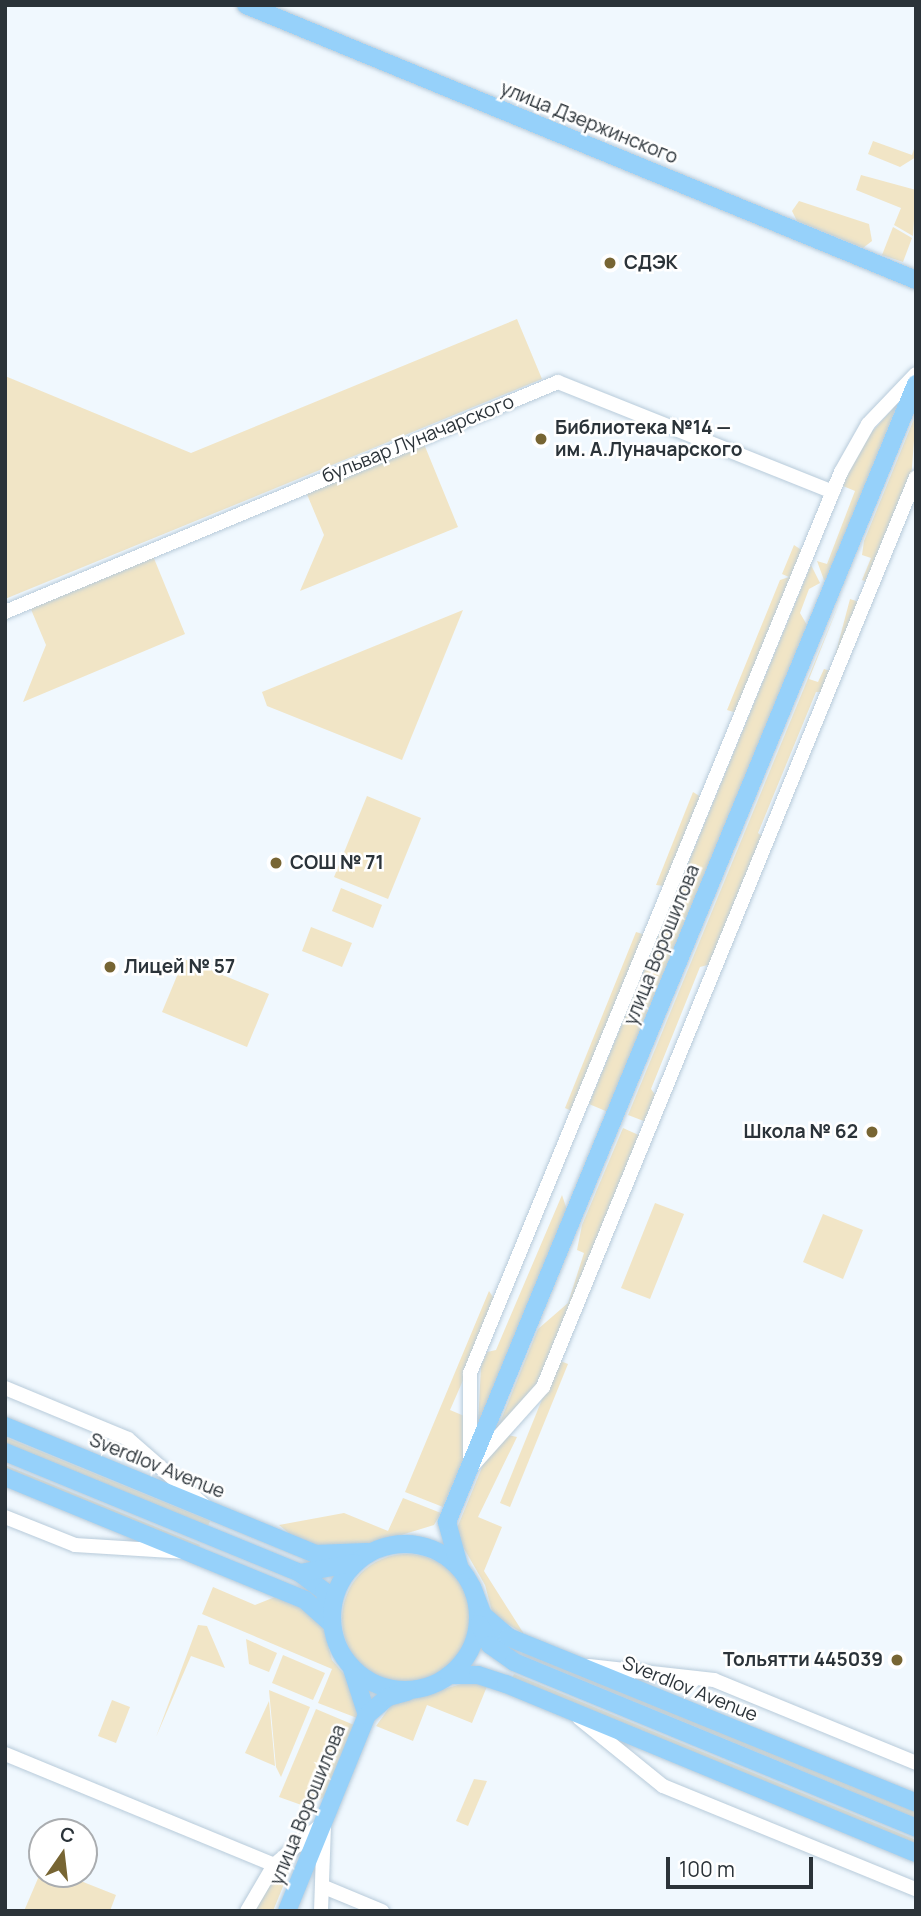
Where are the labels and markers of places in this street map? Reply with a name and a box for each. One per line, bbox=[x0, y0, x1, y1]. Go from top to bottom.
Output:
place label: СДЭК bbox=[624, 252, 678, 274]
marker: СДЭК bbox=[602, 255, 618, 271]
place label: Библиотека №14 — им. А.Луначарского bbox=[555, 417, 742, 461]
marker: Библиотека №14 — им. А.Луначарского bbox=[533, 431, 549, 447]
place label: СОШ № 71 bbox=[290, 852, 384, 874]
marker: СОШ № 71 bbox=[268, 855, 284, 871]
place label: Лицей № 57 bbox=[124, 956, 235, 978]
marker: Лицей № 57 bbox=[102, 959, 118, 975]
place label: Школа № 62 bbox=[744, 1121, 858, 1143]
marker: Школа № 62 bbox=[864, 1124, 880, 1140]
place label: Тольятти 445039 bbox=[723, 1649, 883, 1671]
marker: Тольятти 445039 bbox=[889, 1652, 905, 1668]

